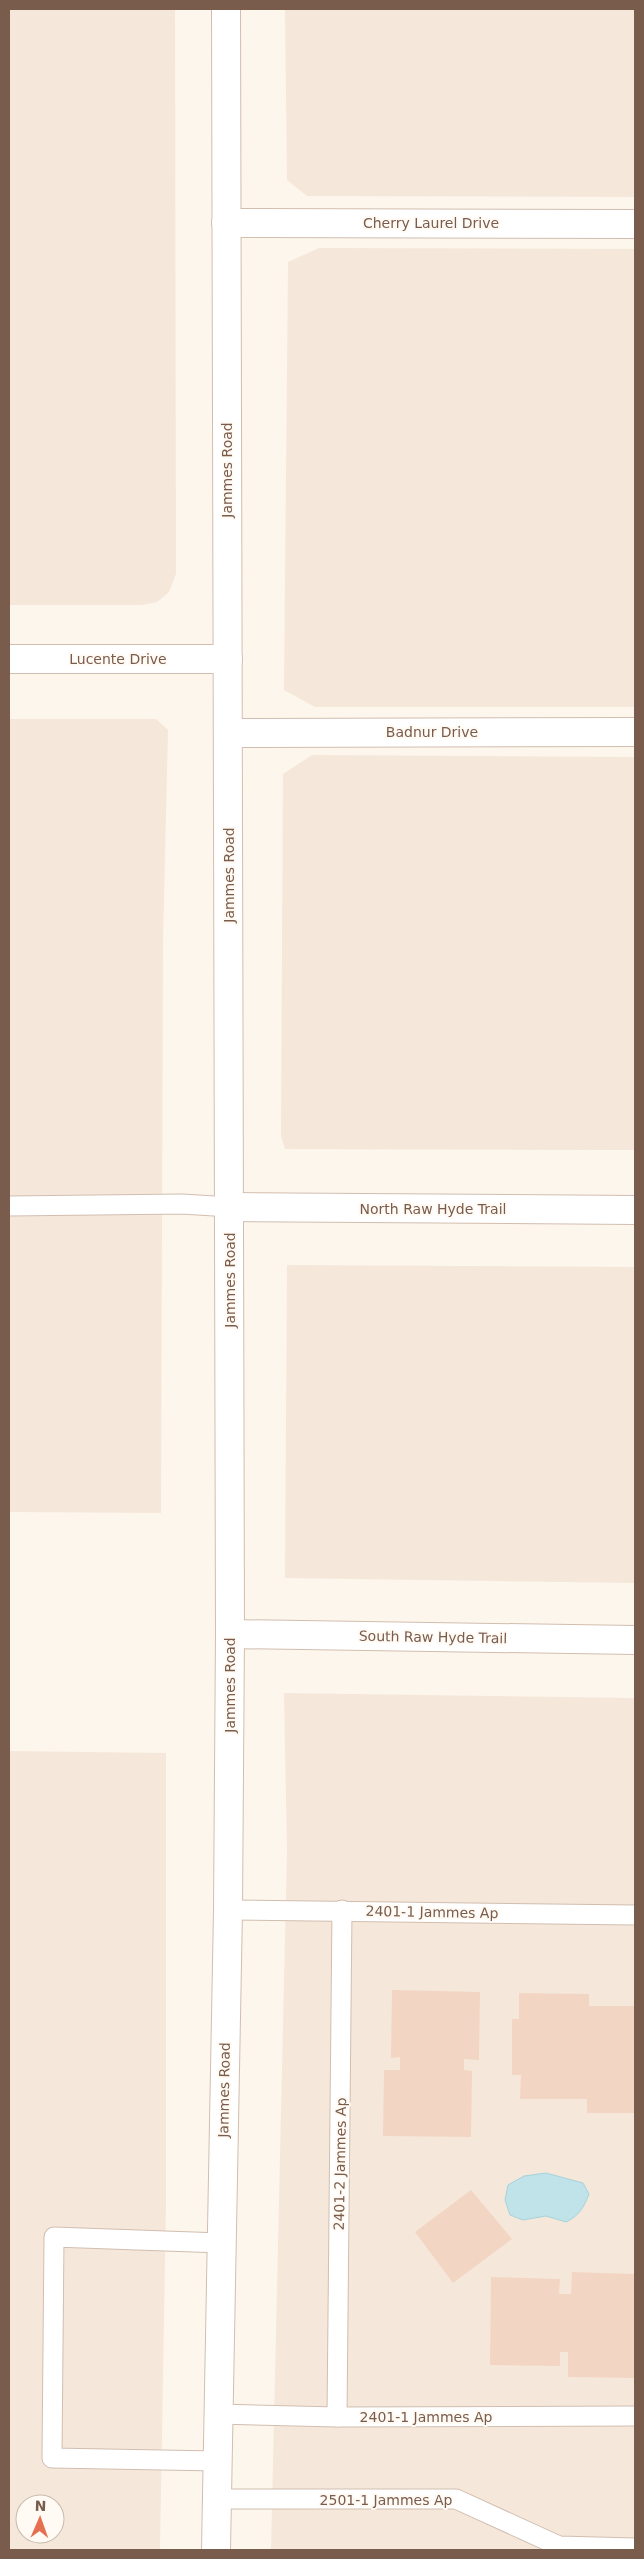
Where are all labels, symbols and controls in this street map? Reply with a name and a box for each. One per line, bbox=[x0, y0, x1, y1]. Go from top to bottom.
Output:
street label: Cherry Laurel Drive bbox=[363, 215, 499, 231]
street label: Jammes Road bbox=[219, 422, 235, 519]
street label: Lucente Drive bbox=[69, 651, 167, 667]
street label: Badnur Drive bbox=[386, 724, 478, 740]
street label: Jammes Road bbox=[221, 827, 237, 924]
street label: North Raw Hyde Trail bbox=[360, 1201, 506, 1217]
street label: Jammes Road bbox=[222, 1232, 238, 1329]
street label: South Raw Hyde Trail bbox=[359, 1628, 507, 1646]
street label: Jammes Road bbox=[222, 1637, 238, 1734]
street label: 2401-1 Jammes Ap bbox=[365, 1903, 499, 1921]
street label: Jammes Road bbox=[215, 2042, 233, 2139]
street label: 2401-2 Jammes Ap bbox=[331, 2097, 349, 2231]
street label: 2401-1 Jammes Ap bbox=[360, 2409, 493, 2425]
street label: 2501-1 Jammes Ap bbox=[320, 2492, 453, 2508]
north arrow bbox=[15, 2494, 65, 2544]
text: N bbox=[34, 2498, 47, 2514]

